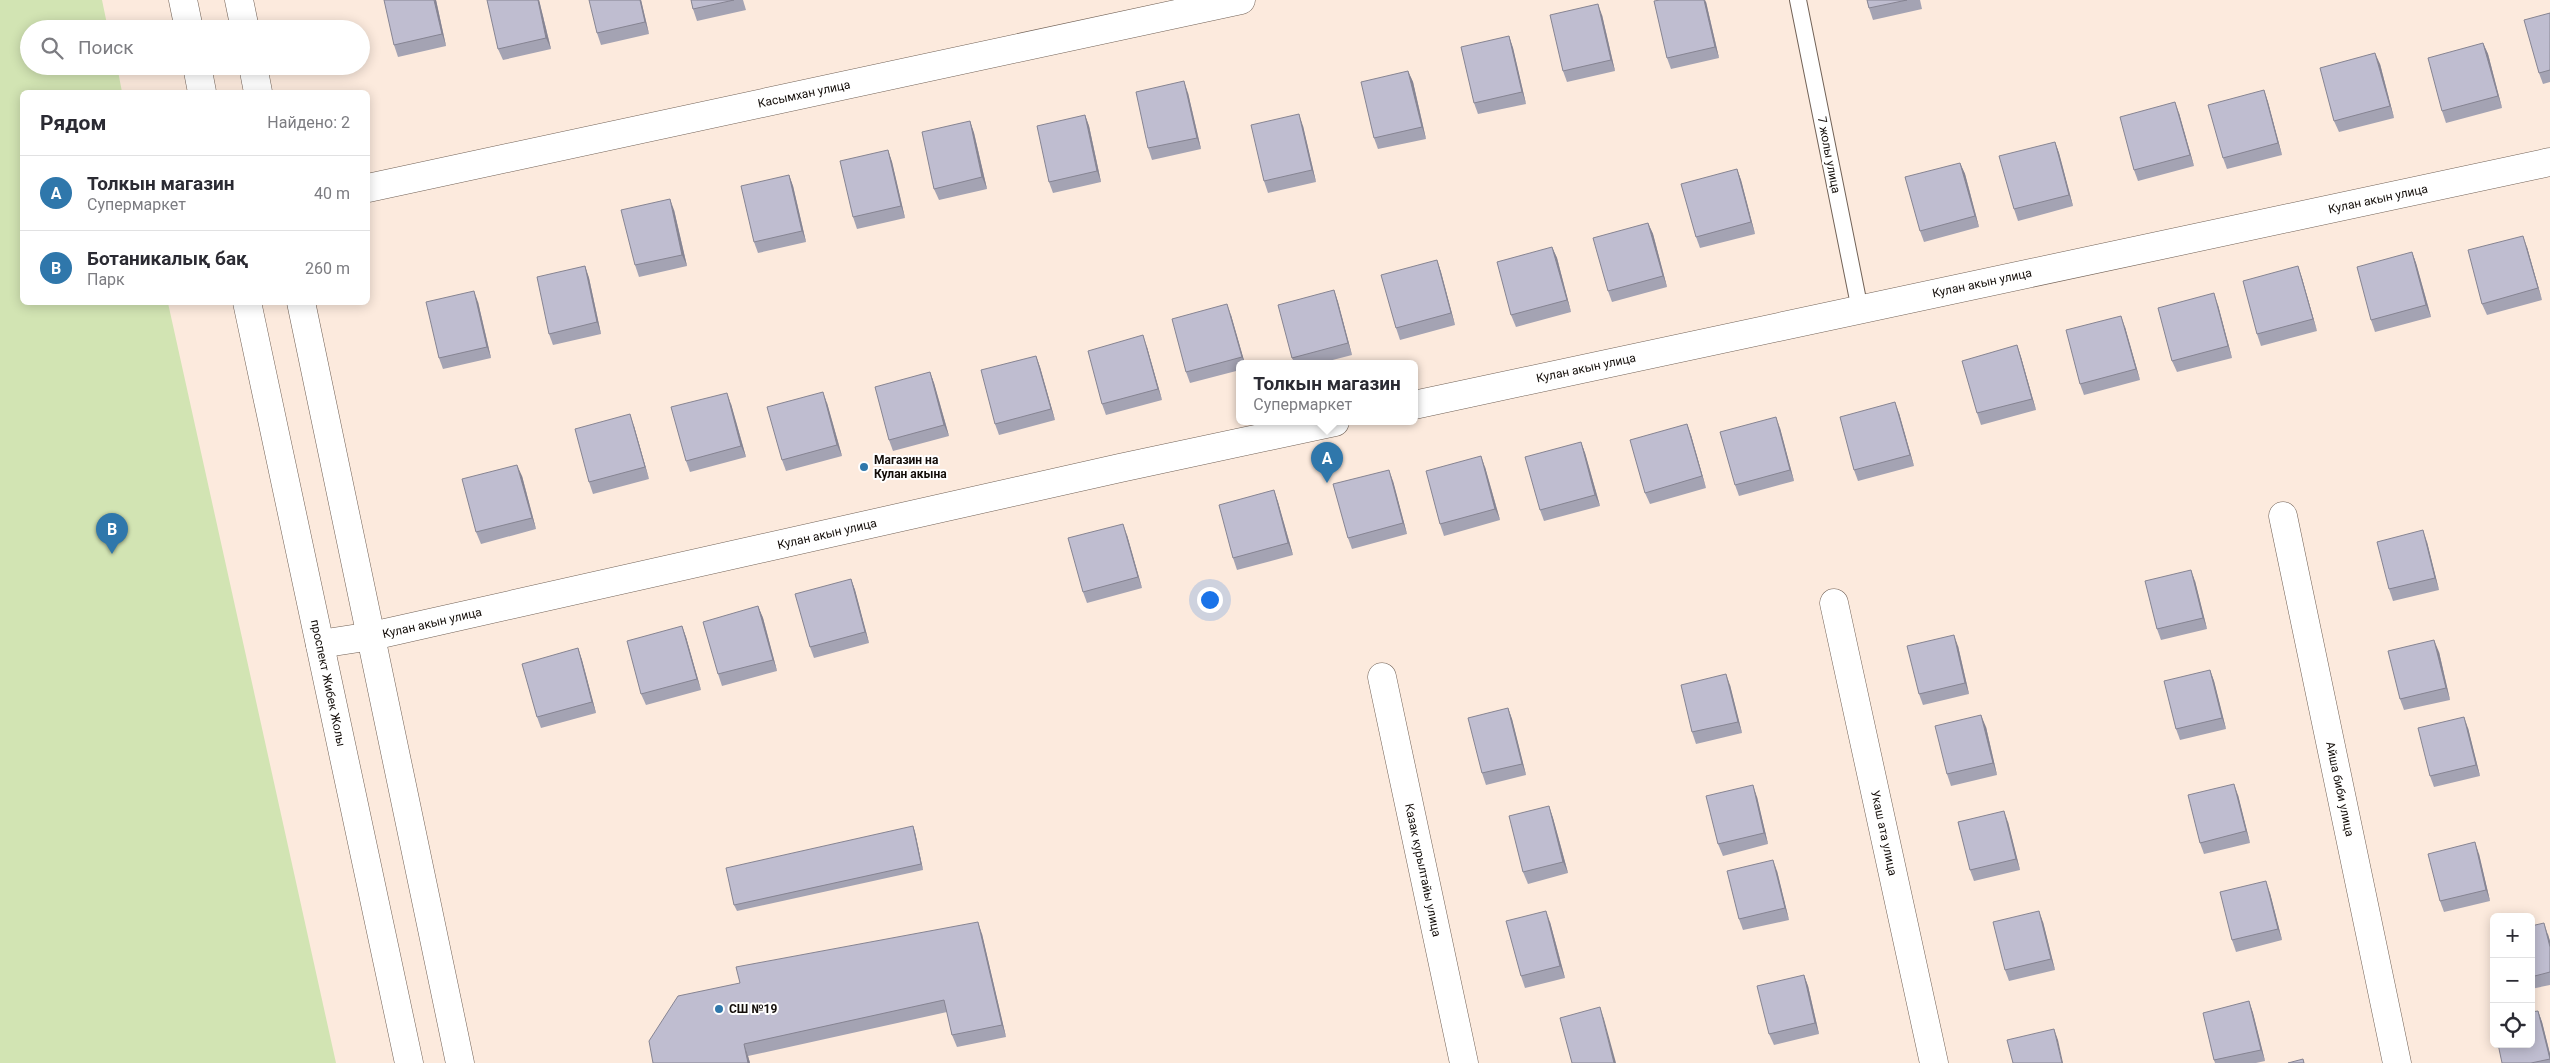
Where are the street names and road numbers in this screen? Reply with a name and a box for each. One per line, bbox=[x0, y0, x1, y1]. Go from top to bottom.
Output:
street label: Касымхан улица bbox=[757, 77, 851, 111]
street label: 7 жолы улица bbox=[1815, 116, 1843, 194]
street label: Кулан акын улица bbox=[2327, 182, 2429, 216]
street label: Кулан акын улица bbox=[1931, 266, 2033, 300]
street label: Кулан акын улица bbox=[1535, 351, 1637, 385]
street label: Кулан акын улица bbox=[776, 516, 878, 552]
street label: Кулан акын улица bbox=[381, 605, 483, 641]
street label: проспект Жибек Жолы bbox=[308, 618, 348, 748]
street label: Айша биби улица bbox=[2323, 740, 2357, 838]
street label: Укаш ата улица bbox=[1868, 789, 1900, 877]
street label: Казак курылтайы улица bbox=[1402, 802, 1444, 938]

